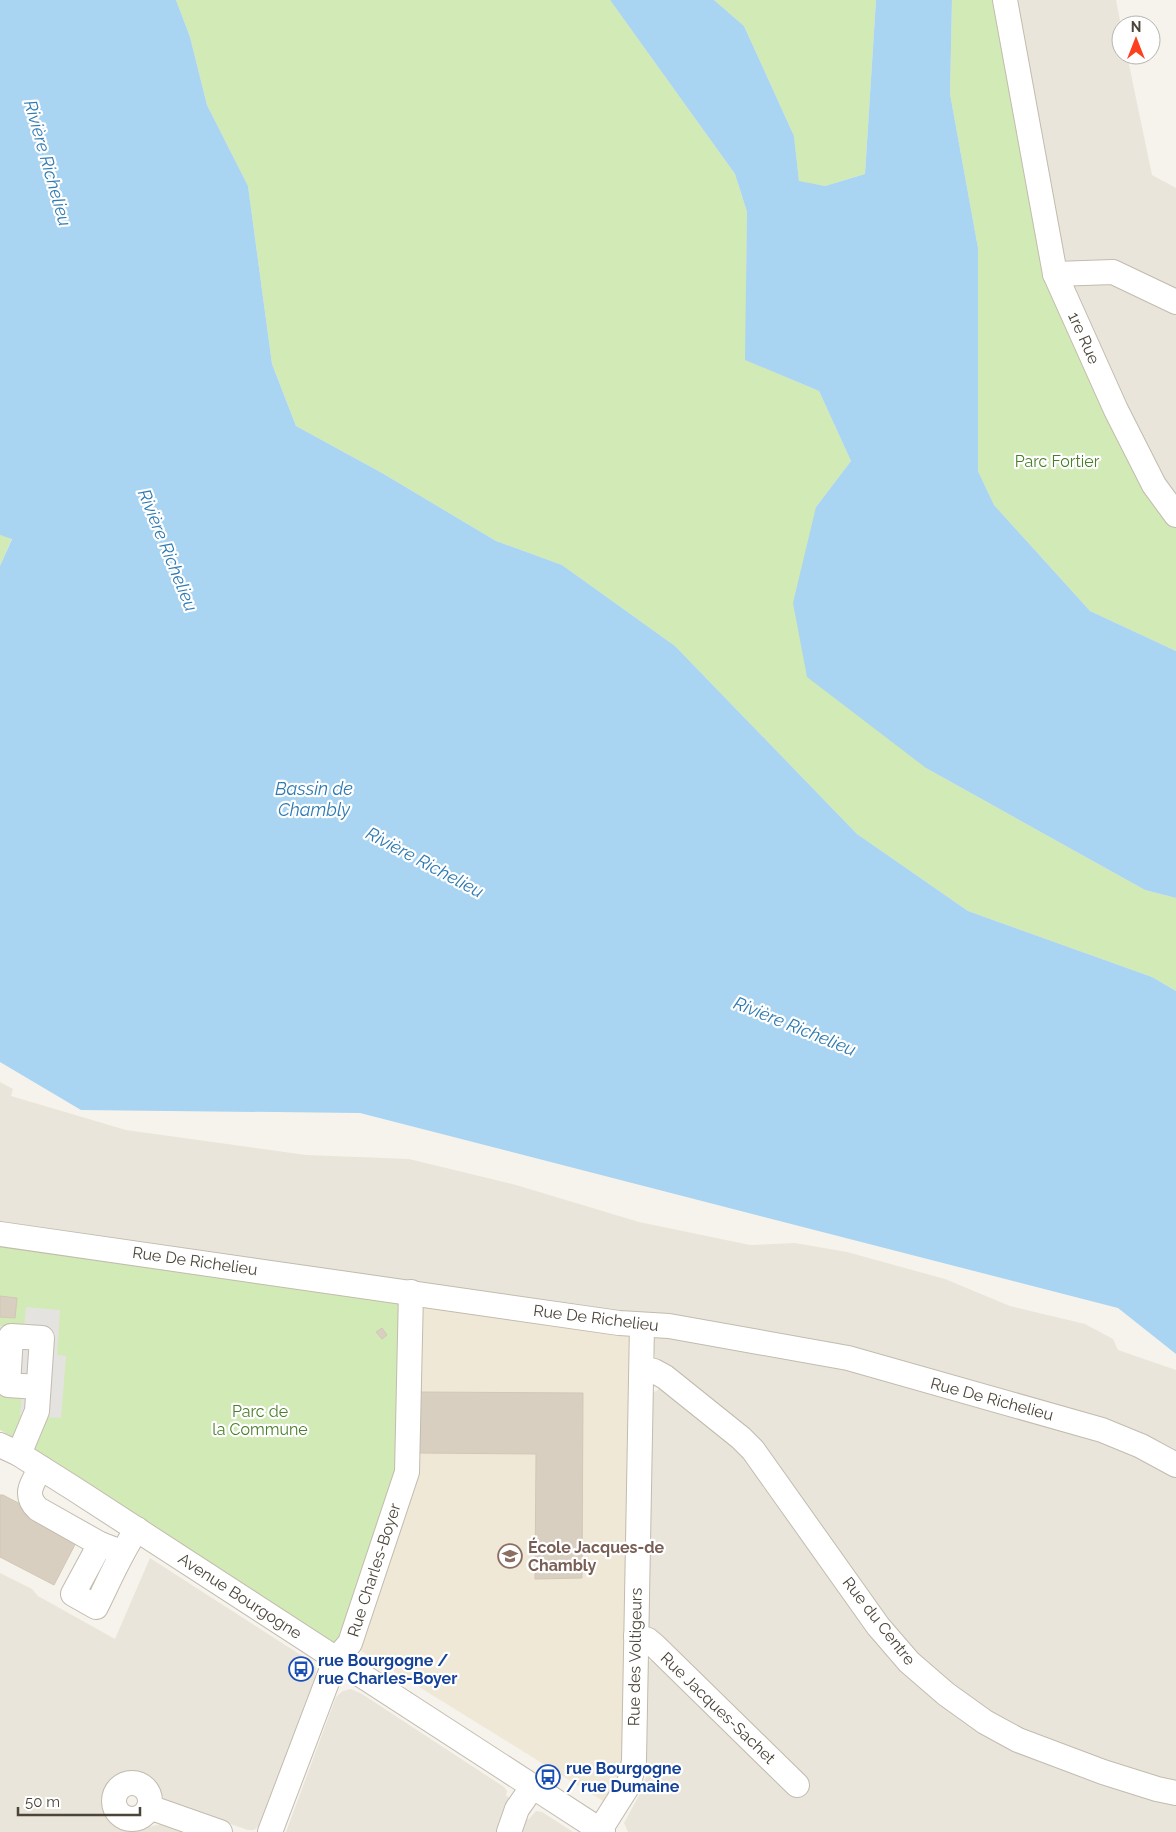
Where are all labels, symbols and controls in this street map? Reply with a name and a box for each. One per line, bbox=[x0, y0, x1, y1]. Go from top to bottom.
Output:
north arrow bbox=[1111, 15, 1161, 65]
text: N bbox=[1131, 19, 1141, 35]
water label: Rivière Richelieu bbox=[20, 98, 76, 228]
street label: 1re Rue bbox=[1064, 309, 1104, 367]
park label: Parc Fortier bbox=[1015, 452, 1100, 471]
water label: Rivière Richelieu bbox=[134, 486, 202, 614]
water label: Bassin de Chambly bbox=[275, 778, 353, 820]
water label: Rivière Richelieu bbox=[363, 822, 487, 902]
water label: Rivière Richelieu bbox=[731, 992, 859, 1060]
street label: Rue De Richelieu bbox=[131, 1243, 259, 1279]
street label: Rue De Richelieu bbox=[532, 1301, 660, 1335]
street label: Rue De Richelieu bbox=[929, 1373, 1055, 1425]
park label: Parc de la Commune bbox=[212, 1402, 308, 1439]
street label: Rue Charles-Boyer bbox=[343, 1500, 405, 1639]
place label: École Jacques-de Chambly bbox=[528, 1537, 665, 1575]
school or university icon: École Jacques-de Chambly bbox=[497, 1543, 523, 1569]
street label: Avenue Bourgogne bbox=[175, 1549, 305, 1643]
street label: Rue du Centre bbox=[839, 1573, 919, 1669]
street label: Rue des Voltigeurs bbox=[624, 1587, 646, 1726]
street label: Rue Jacques-Sachet bbox=[657, 1648, 780, 1768]
place label: rue Bourgogne / rue Charles-Boyer bbox=[318, 1651, 457, 1688]
bus stop icon: rue Bourgogne / rue Charles-Boyer bbox=[288, 1656, 314, 1682]
place label: rue Bourgogne / rue Dumaine bbox=[566, 1759, 682, 1796]
bus stop icon: rue Bourgogne / rue Dumaine bbox=[535, 1764, 561, 1790]
scale bar bbox=[18, 1784, 140, 1816]
text: 50 m bbox=[25, 1793, 60, 1811]

